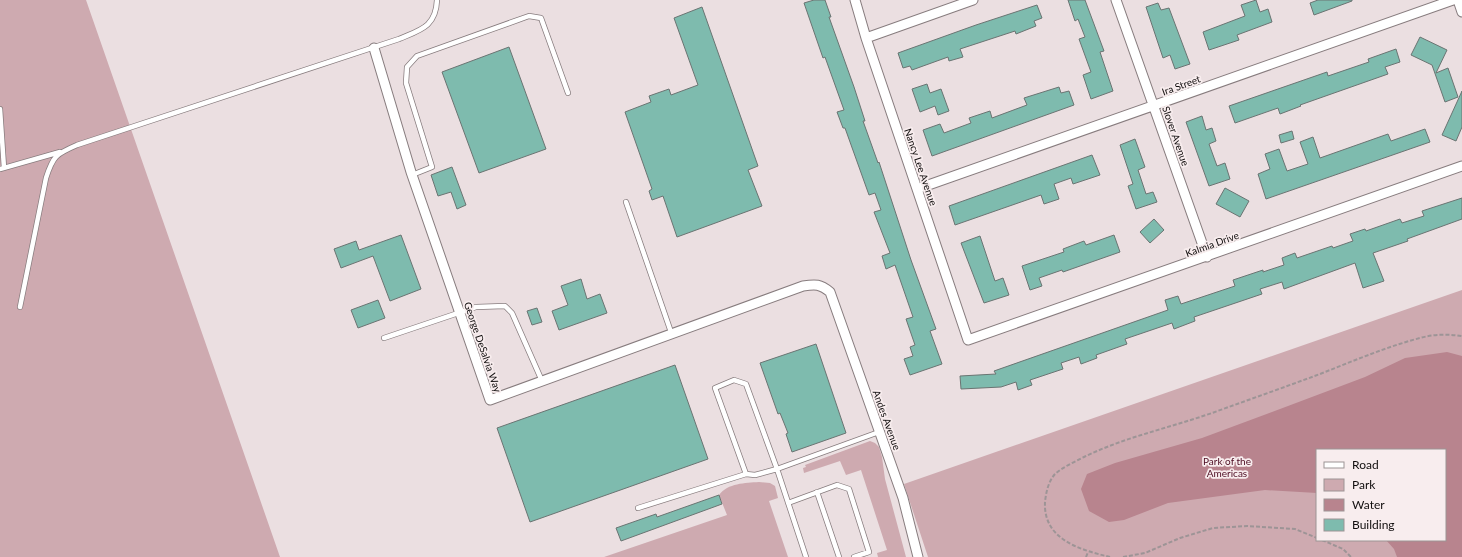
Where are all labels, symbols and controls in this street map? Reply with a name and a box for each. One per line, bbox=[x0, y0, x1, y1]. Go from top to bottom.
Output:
street label: Ira Street bbox=[1160, 72, 1202, 98]
street label: Slover Avenue bbox=[1160, 105, 1192, 167]
street label: Nancy Lee Avenue bbox=[902, 127, 940, 207]
street label: Kalmia Drive bbox=[1184, 229, 1240, 259]
street label: George DeSalvia Way bbox=[462, 300, 504, 395]
street label: Andes Avenue bbox=[871, 388, 903, 452]
legend bbox=[1316, 449, 1446, 541]
park label: Park of the Americas bbox=[1203, 455, 1251, 479]
text: Road bbox=[1352, 457, 1379, 472]
text: Park bbox=[1352, 477, 1376, 492]
text: Water bbox=[1352, 497, 1385, 512]
text: Building bbox=[1352, 517, 1395, 532]

